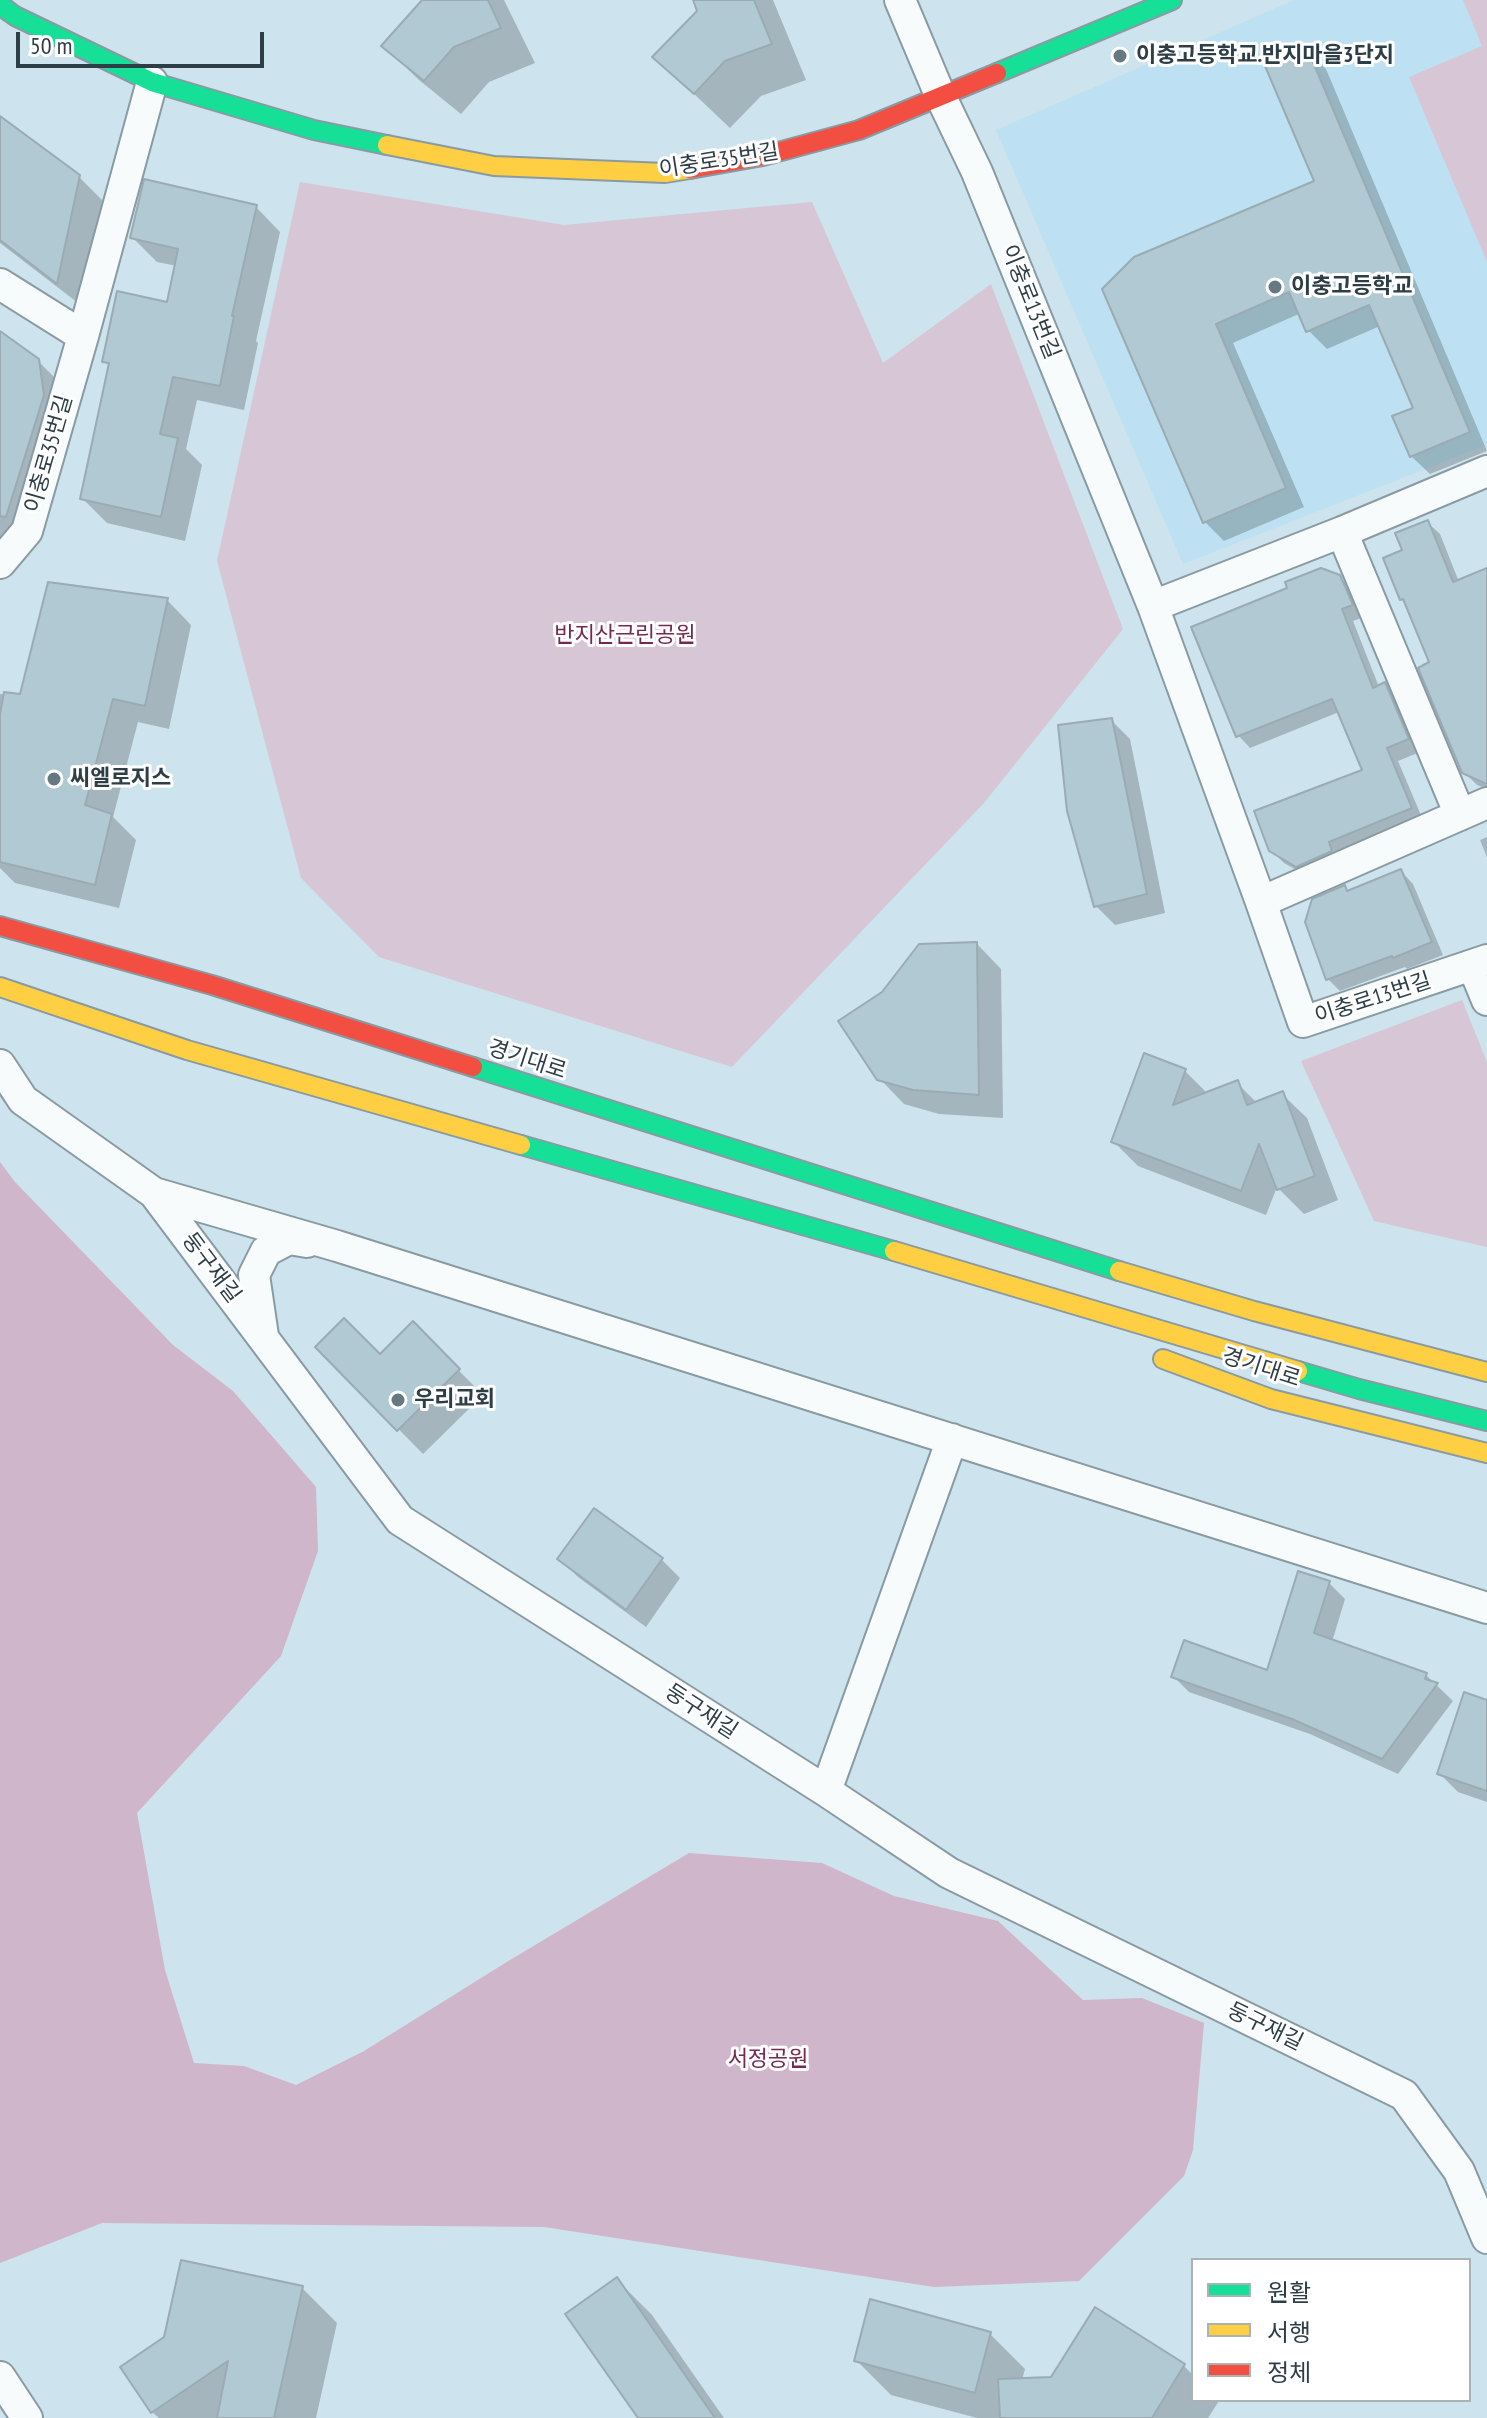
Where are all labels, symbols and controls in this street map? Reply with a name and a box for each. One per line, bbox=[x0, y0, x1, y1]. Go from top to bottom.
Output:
scale bar bbox=[20, 16, 268, 66]
text: 50 m bbox=[30, 30, 72, 61]
place label: 이충고등학교.반지마을3단지 bbox=[1136, 43, 1394, 69]
marker: 이충고등학교.반지마을3단지 bbox=[1111, 47, 1129, 65]
street label: 이충로35번길 bbox=[657, 138, 781, 184]
street label: 이충로13번길 bbox=[995, 241, 1065, 363]
place label: 이충고등학교 bbox=[1291, 274, 1412, 300]
marker: 이충고등학교 bbox=[1266, 278, 1284, 296]
street label: 이충로35번길 bbox=[20, 392, 78, 516]
park label: 반지산근린공원 bbox=[554, 623, 696, 649]
place label: 씨엘로지스 bbox=[70, 766, 171, 792]
marker: 씨엘로지스 bbox=[45, 770, 63, 788]
street label: 이충로13번길 bbox=[1311, 968, 1435, 1030]
street label: 경기대로 bbox=[484, 1035, 570, 1085]
street label: 둥구재길 bbox=[176, 1228, 246, 1308]
street label: 경기대로 bbox=[1218, 1343, 1304, 1393]
place label: 우리교회 bbox=[414, 1387, 495, 1413]
marker: 우리교회 bbox=[389, 1391, 407, 1409]
street label: 둥구재길 bbox=[660, 1679, 742, 1745]
street label: 둥구재길 bbox=[1223, 1997, 1307, 2057]
park label: 서정공원 bbox=[728, 2047, 808, 2073]
legend bbox=[1191, 2258, 1471, 2402]
text: 원활 bbox=[1267, 2277, 1311, 2308]
text: 서행 bbox=[1267, 2317, 1311, 2348]
text: 정체 bbox=[1267, 2357, 1311, 2388]

